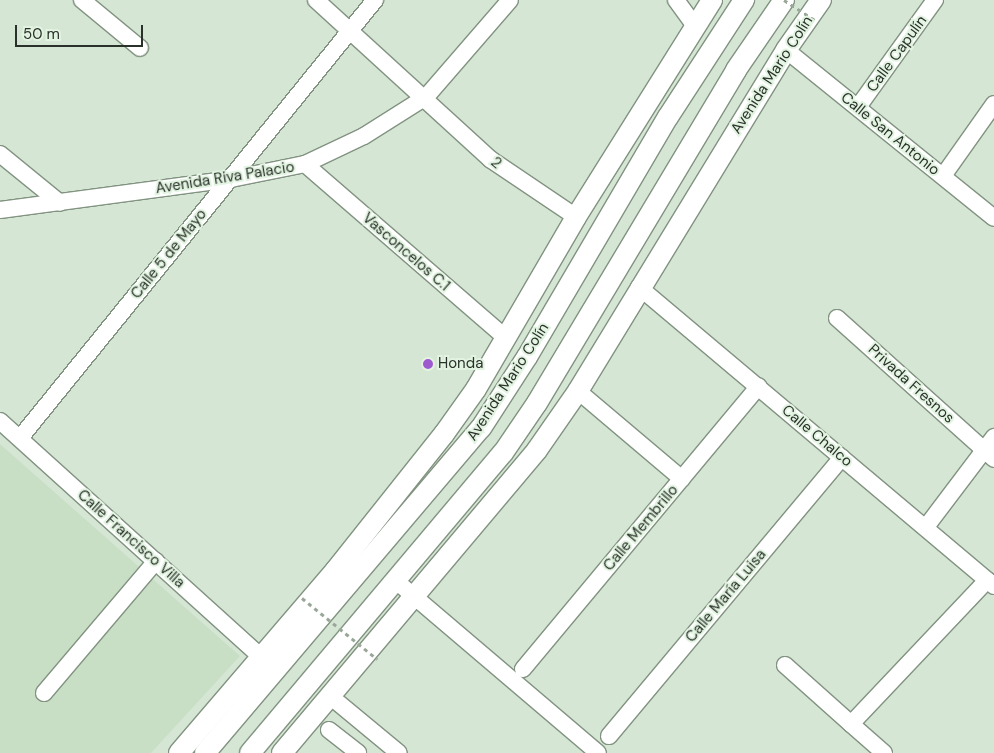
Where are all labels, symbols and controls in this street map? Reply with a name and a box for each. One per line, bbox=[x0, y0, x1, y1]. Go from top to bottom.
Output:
street label: Calle Capulín bbox=[863, 12, 931, 96]
street label: Avenida Mario Colín bbox=[727, 13, 817, 137]
scale bar bbox=[18, 15, 145, 47]
text: 50 m bbox=[23, 24, 60, 44]
street label: Calle San Antonio bbox=[837, 89, 943, 179]
street label: 2 bbox=[487, 153, 505, 173]
street label: Avenida Riva Palacio bbox=[154, 158, 296, 198]
street label: Calle 5 de Mayo bbox=[127, 205, 211, 303]
street label: Vasconcelos C.1 bbox=[359, 209, 453, 295]
street label: Avenida Mario Colín bbox=[463, 320, 553, 444]
street label: Privada Fresnos bbox=[864, 341, 958, 427]
place label: Honda bbox=[438, 355, 483, 373]
marker: Honda bbox=[422, 358, 434, 370]
street label: Calle Chalco bbox=[778, 401, 856, 471]
street label: Calle Membrillo bbox=[600, 481, 682, 575]
street label: Calle Francisco Villa bbox=[74, 486, 188, 592]
street label: Calle María Luisa bbox=[682, 546, 770, 646]

